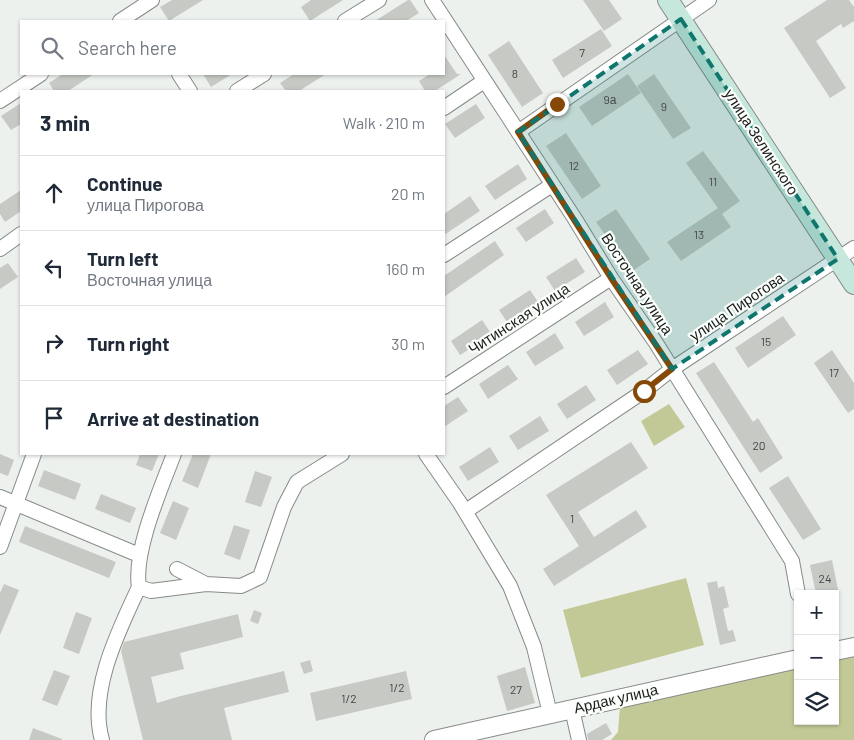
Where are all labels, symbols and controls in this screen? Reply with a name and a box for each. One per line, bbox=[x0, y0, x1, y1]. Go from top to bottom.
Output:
search box bbox=[20, 20, 445, 75]
icon: search bbox=[38, 34, 66, 62]
text: Search here bbox=[78, 36, 177, 59]
house number: 7 bbox=[579, 45, 585, 59]
house number: 8 bbox=[512, 66, 518, 80]
street label: улица Зелинского bbox=[721, 85, 803, 198]
house number: 9а bbox=[604, 92, 617, 106]
route end bbox=[546, 93, 569, 116]
house number: 9 bbox=[661, 99, 667, 113]
text: 3 min bbox=[40, 110, 90, 135]
text: Walk · 210 m bbox=[343, 113, 425, 132]
house number: 12 bbox=[569, 158, 579, 172]
text: Continue bbox=[87, 172, 163, 195]
house number: 11 bbox=[709, 174, 717, 188]
icon: ahead bbox=[40, 179, 68, 207]
text: 20 m bbox=[391, 184, 425, 203]
text: улица Пирогова bbox=[87, 195, 204, 214]
house number: 13 bbox=[694, 227, 704, 241]
street label: Восточная улица bbox=[598, 229, 678, 338]
text: Turn left bbox=[87, 247, 158, 270]
icon: left bbox=[40, 254, 68, 282]
text: 160 m bbox=[386, 259, 425, 278]
street label: улица Пирогова bbox=[686, 268, 787, 344]
text: Восточная улица bbox=[87, 270, 212, 289]
street label: Читинская улица bbox=[464, 278, 573, 358]
icon: right bbox=[40, 329, 68, 357]
text: Turn right bbox=[87, 332, 169, 355]
text: 30 m bbox=[391, 334, 425, 353]
house number: 15 bbox=[761, 334, 771, 348]
house number: 17 bbox=[829, 365, 839, 379]
route start bbox=[633, 380, 656, 403]
icon: arrive bbox=[40, 404, 68, 432]
text: Arrive at destination bbox=[87, 407, 259, 430]
house number: 20 bbox=[752, 438, 766, 452]
house number: 1 bbox=[570, 511, 574, 525]
house number: 24 bbox=[818, 571, 832, 585]
map controls bbox=[794, 590, 839, 725]
button: + bbox=[794, 590, 839, 635]
button: − bbox=[794, 635, 839, 680]
street label: Ардак улица bbox=[572, 679, 660, 716]
house number: 1/2 bbox=[389, 680, 405, 694]
button: layers bbox=[794, 680, 839, 725]
house number: 27 bbox=[510, 682, 522, 696]
house number: 1/2 bbox=[341, 691, 357, 705]

